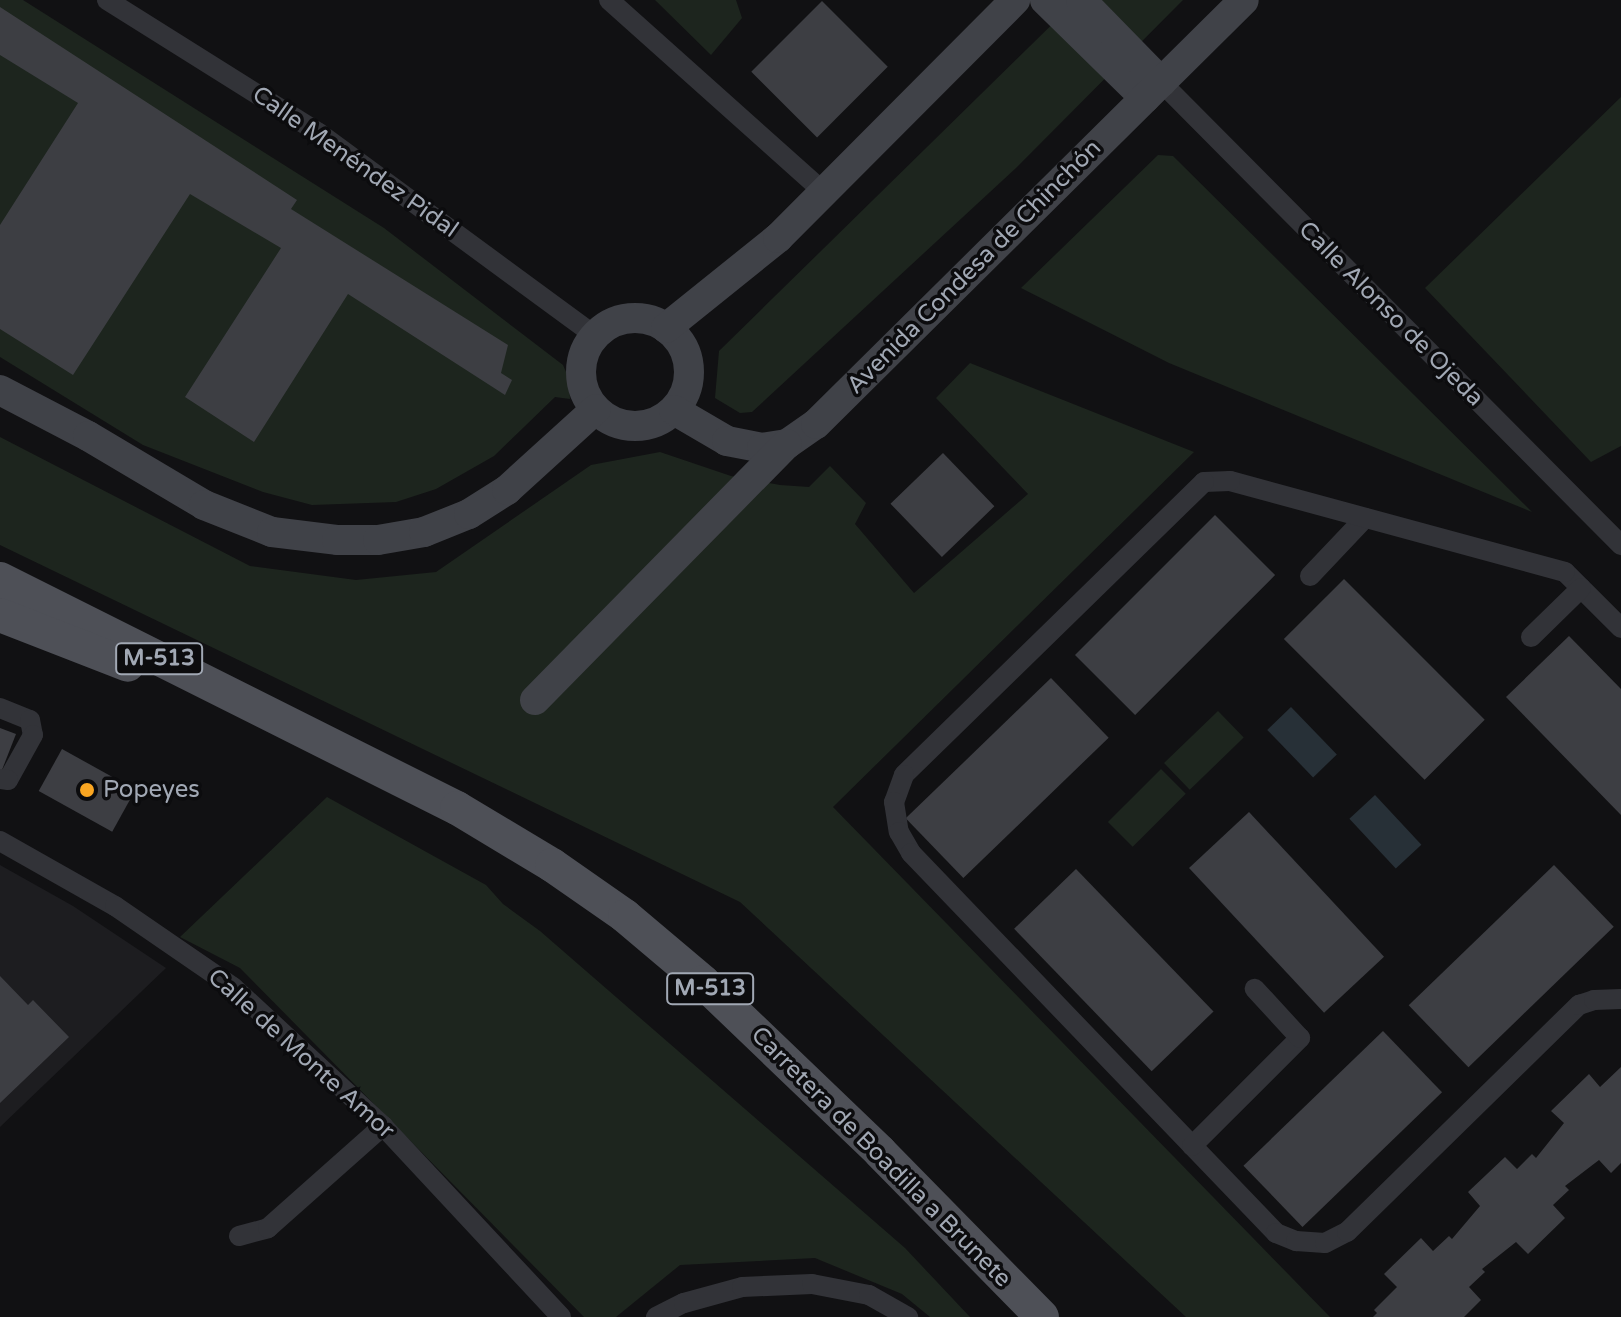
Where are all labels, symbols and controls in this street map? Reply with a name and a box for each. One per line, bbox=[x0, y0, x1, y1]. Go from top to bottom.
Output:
street label: Calle Menéndez Pidal bbox=[247, 80, 463, 244]
street label: Avenida Condesa de Chinchón bbox=[841, 134, 1107, 400]
street label: Calle Alonso de Ojeda bbox=[1293, 216, 1489, 412]
road number: M-513 bbox=[115, 641, 203, 677]
place label: Popeyes bbox=[103, 776, 200, 804]
marker: Popeyes bbox=[78, 781, 96, 799]
street label: Calle de Monte Amor bbox=[202, 963, 400, 1145]
road number: M-513 bbox=[666, 971, 754, 1007]
street label: Carretera de Boadilla a Brunete bbox=[745, 1021, 1017, 1293]

